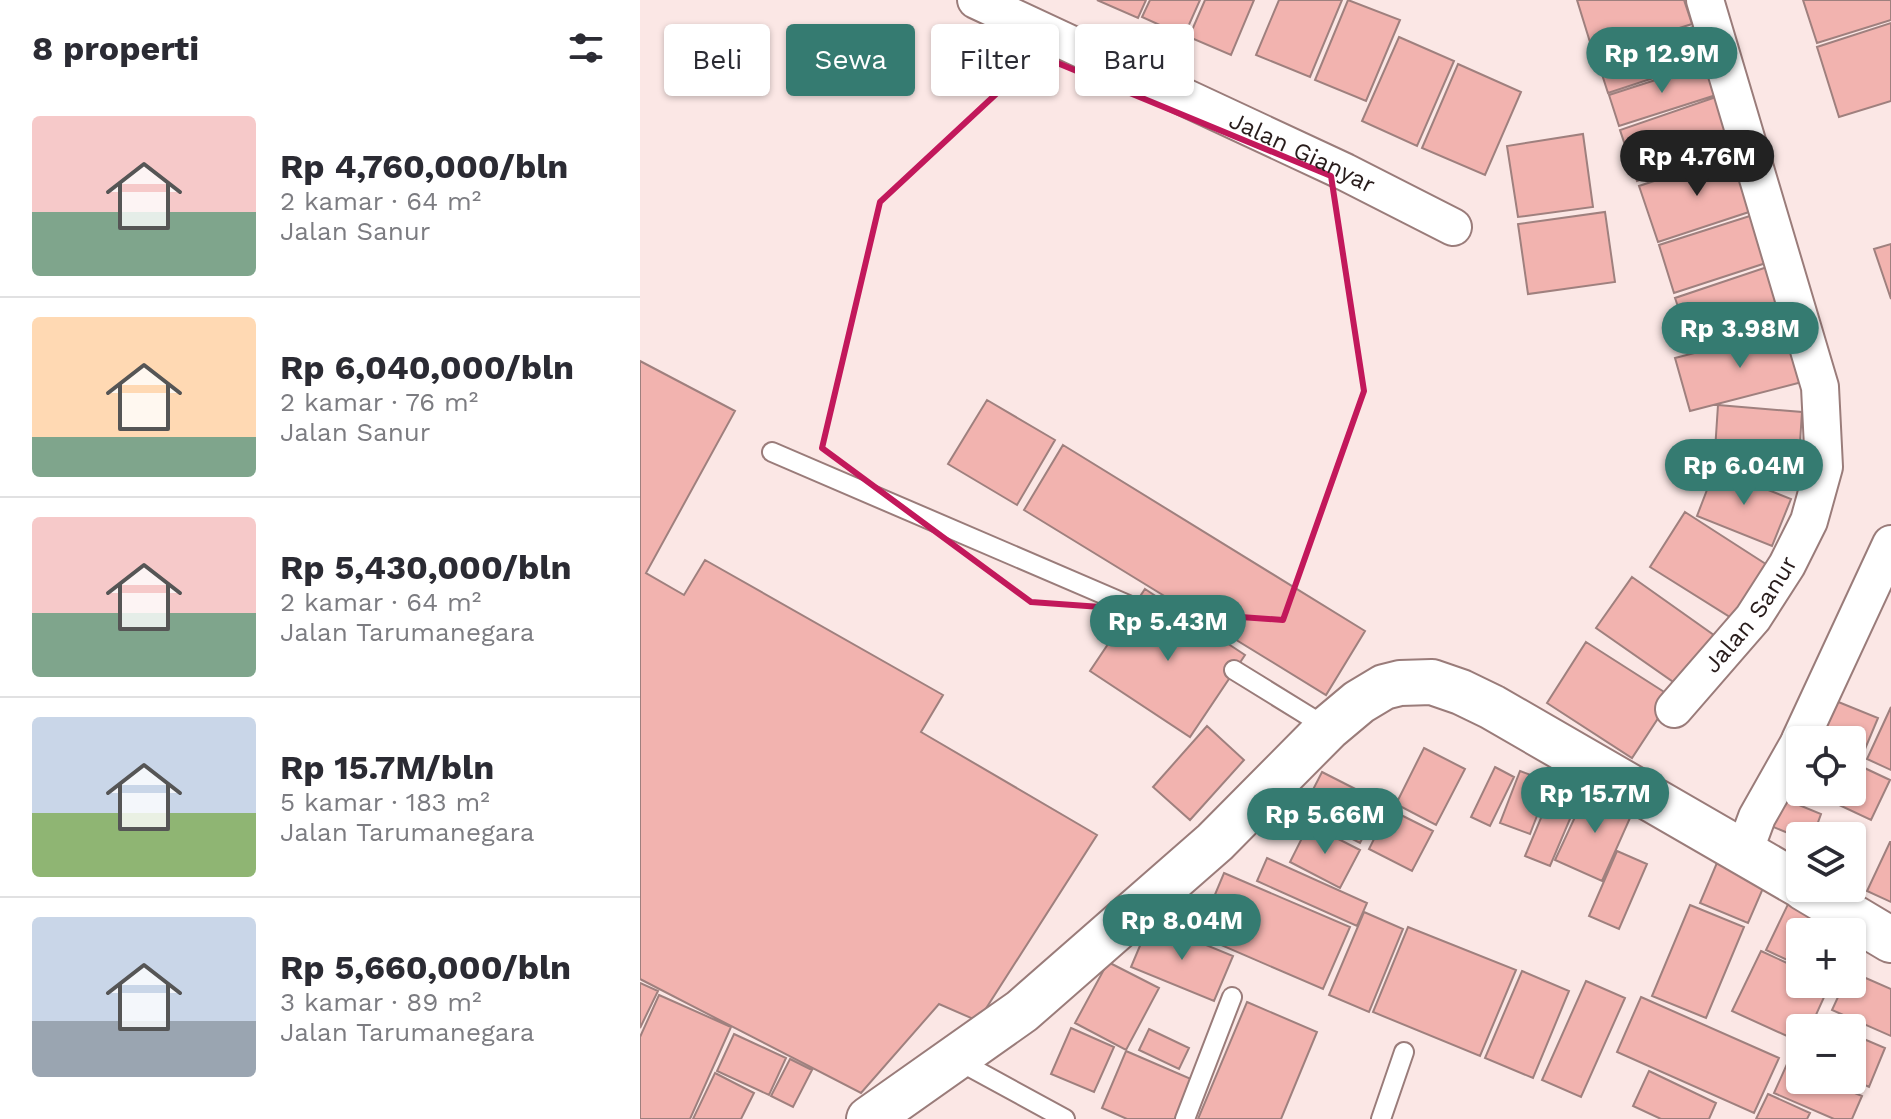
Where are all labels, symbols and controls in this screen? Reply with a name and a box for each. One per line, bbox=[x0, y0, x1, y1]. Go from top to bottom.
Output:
chip: Beli bbox=[664, 24, 770, 96]
chip: Sewa bbox=[786, 24, 915, 96]
chip: Filter bbox=[931, 24, 1059, 96]
chip: Baru bbox=[1075, 24, 1194, 96]
icon: filters bbox=[564, 26, 608, 70]
pin: Rp 12.9M bbox=[1579, 27, 1745, 95]
text: 8 properti bbox=[32, 28, 199, 68]
text: Rp 12.9M bbox=[1604, 38, 1720, 68]
street label: Jalan Gianyar bbox=[1225, 106, 1380, 199]
pin: Rp 4.76M bbox=[1614, 130, 1780, 198]
text: Rp 4.76M bbox=[1638, 141, 1756, 171]
text: Rp 4,760,000/bln bbox=[280, 146, 568, 186]
icon: home bbox=[96, 148, 192, 244]
text: 2 kamar · 64 m² bbox=[280, 186, 481, 216]
text: Jalan Sanur bbox=[280, 216, 430, 246]
pin: Rp 3.98M bbox=[1657, 302, 1823, 370]
text: Rp 3.98M bbox=[1680, 313, 1800, 343]
text: Rp 6,040,000/bln bbox=[280, 347, 574, 387]
icon: home bbox=[96, 349, 192, 445]
text: 2 kamar · 76 m² bbox=[280, 387, 478, 417]
text: Jalan Sanur bbox=[280, 417, 430, 447]
pin: Rp 6.04M bbox=[1661, 439, 1827, 507]
text: Rp 6.04M bbox=[1683, 450, 1805, 480]
text: Rp 5,430,000/bln bbox=[280, 547, 572, 587]
icon: home bbox=[96, 549, 192, 645]
street label: Jalan Sanur bbox=[1698, 551, 1803, 679]
text: 2 kamar · 64 m² bbox=[280, 587, 481, 617]
pin: Rp 5.43M bbox=[1085, 595, 1251, 663]
text: Rp 5.43M bbox=[1108, 606, 1228, 636]
text: Jalan Tarumanegara bbox=[280, 617, 534, 647]
map controls bbox=[1786, 726, 1866, 1094]
button: locate bbox=[1786, 726, 1866, 806]
text: Rp 15.7M/bln bbox=[280, 747, 494, 787]
icon: home bbox=[96, 749, 192, 845]
pin: Rp 15.7M bbox=[1512, 767, 1678, 835]
text: Rp 15.7M bbox=[1539, 778, 1651, 808]
text: 5 kamar · 183 m² bbox=[280, 787, 490, 817]
pin: Rp 5.66M bbox=[1242, 788, 1408, 856]
text: Rp 5.66M bbox=[1265, 799, 1385, 829]
text: Jalan Tarumanegara bbox=[280, 817, 534, 847]
button: layers bbox=[1786, 822, 1866, 902]
pin: Rp 8.04M bbox=[1099, 894, 1265, 962]
text: Rp 8.04M bbox=[1121, 905, 1243, 935]
button: + bbox=[1786, 918, 1866, 998]
text: Rp 5,660,000/bln bbox=[280, 947, 571, 987]
icon: home bbox=[96, 949, 192, 1045]
text: 3 kamar · 89 m² bbox=[280, 987, 482, 1017]
button: − bbox=[1786, 1014, 1866, 1094]
text: Jalan Tarumanegara bbox=[280, 1017, 534, 1047]

